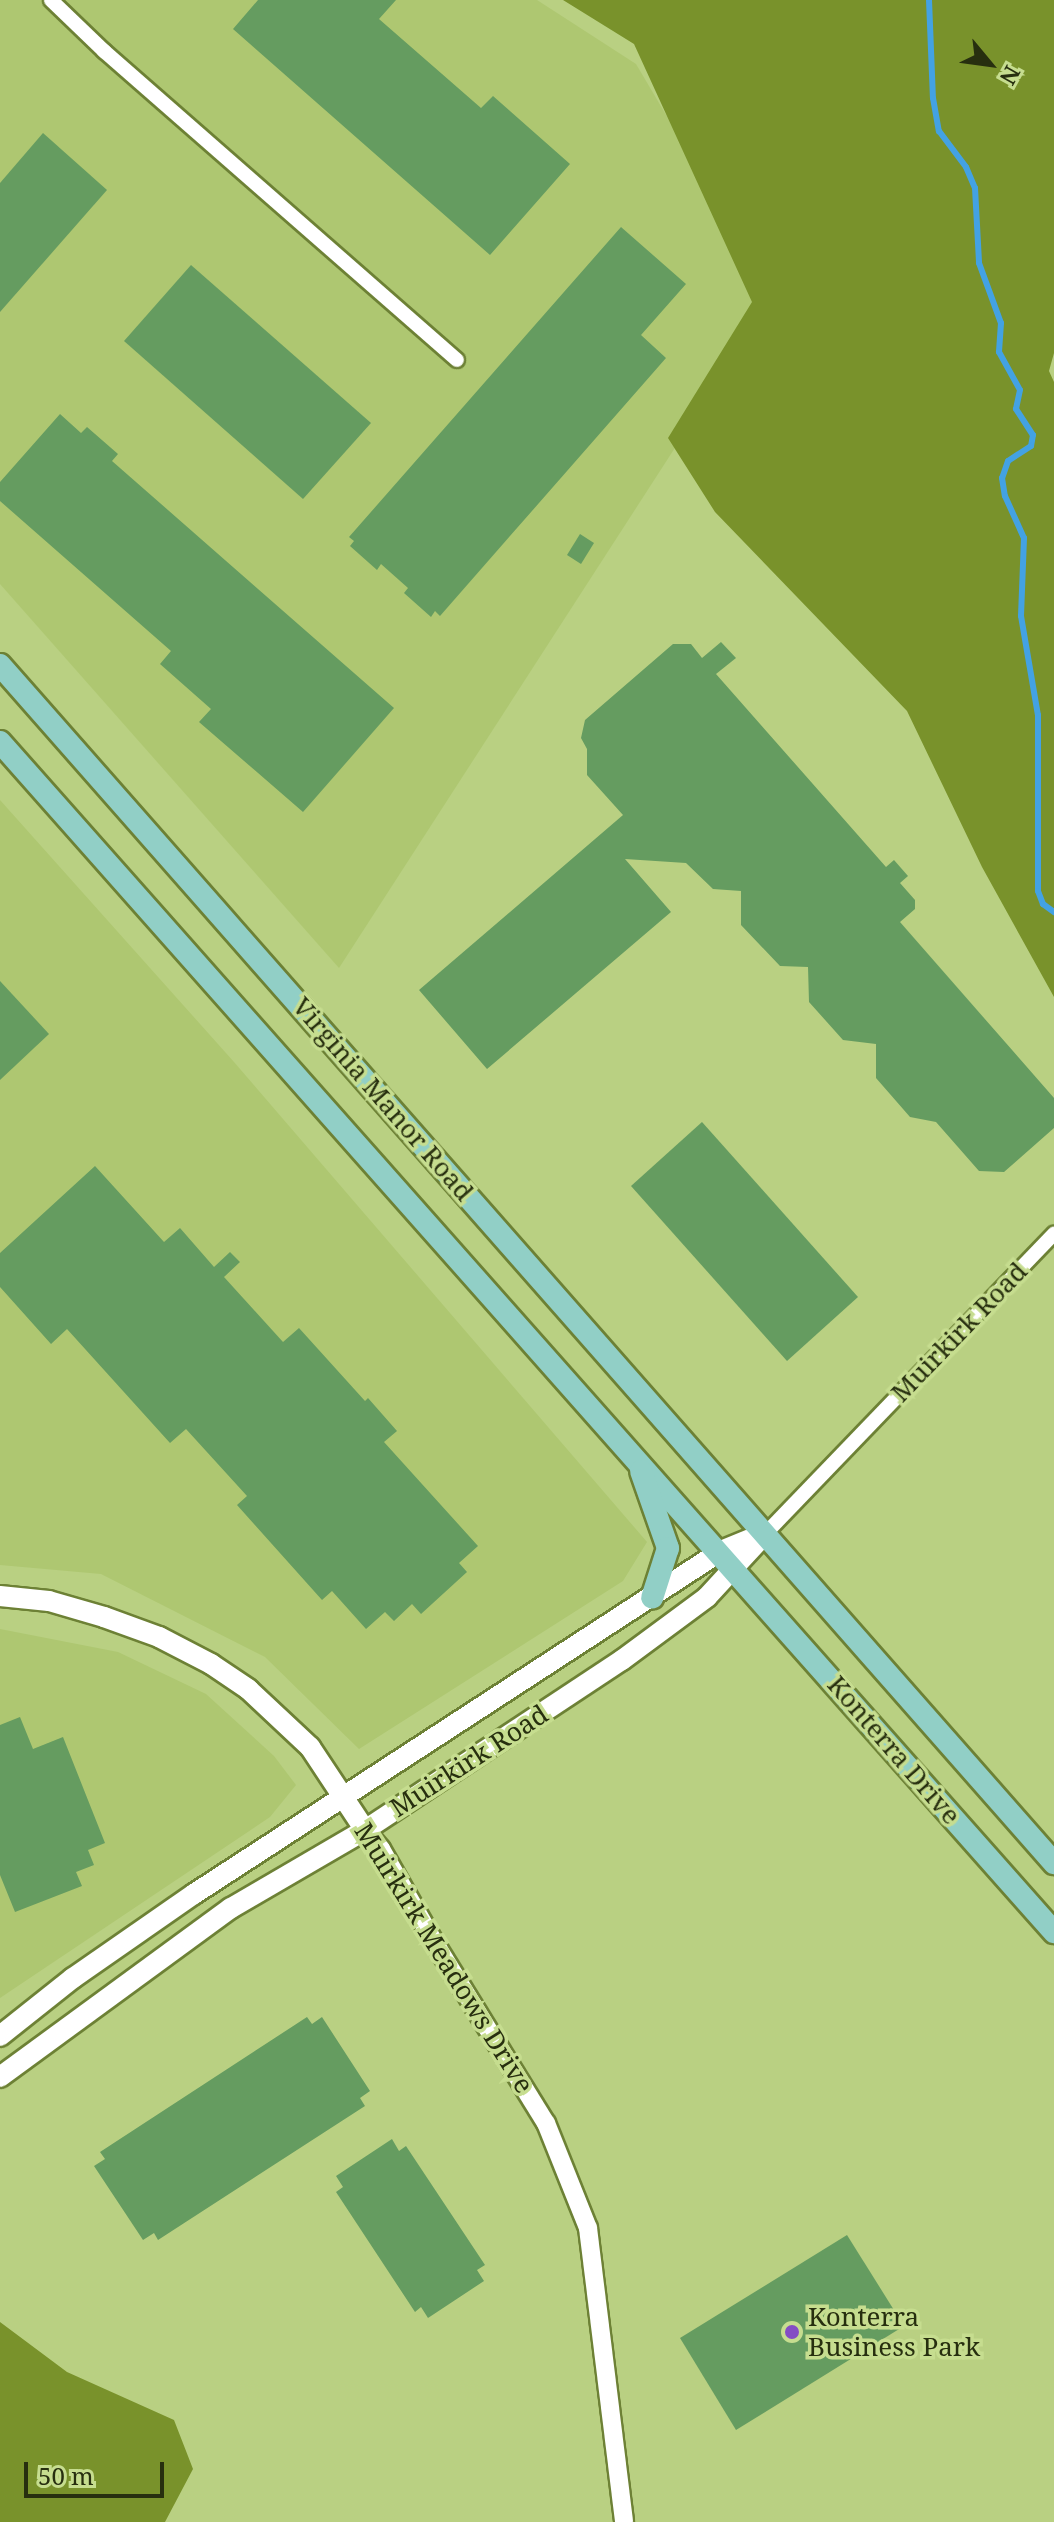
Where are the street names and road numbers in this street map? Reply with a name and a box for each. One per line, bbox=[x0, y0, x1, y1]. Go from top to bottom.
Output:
street label: Virginia Manor Road bbox=[286, 991, 480, 1207]
street label: Muirkirk Road bbox=[885, 1256, 1033, 1408]
street label: Konterra Drive bbox=[821, 1669, 967, 1831]
street label: Muirkirk Road bbox=[384, 1698, 554, 1824]
street label: Muirkirk Meadows Drive bbox=[348, 1817, 540, 2099]

